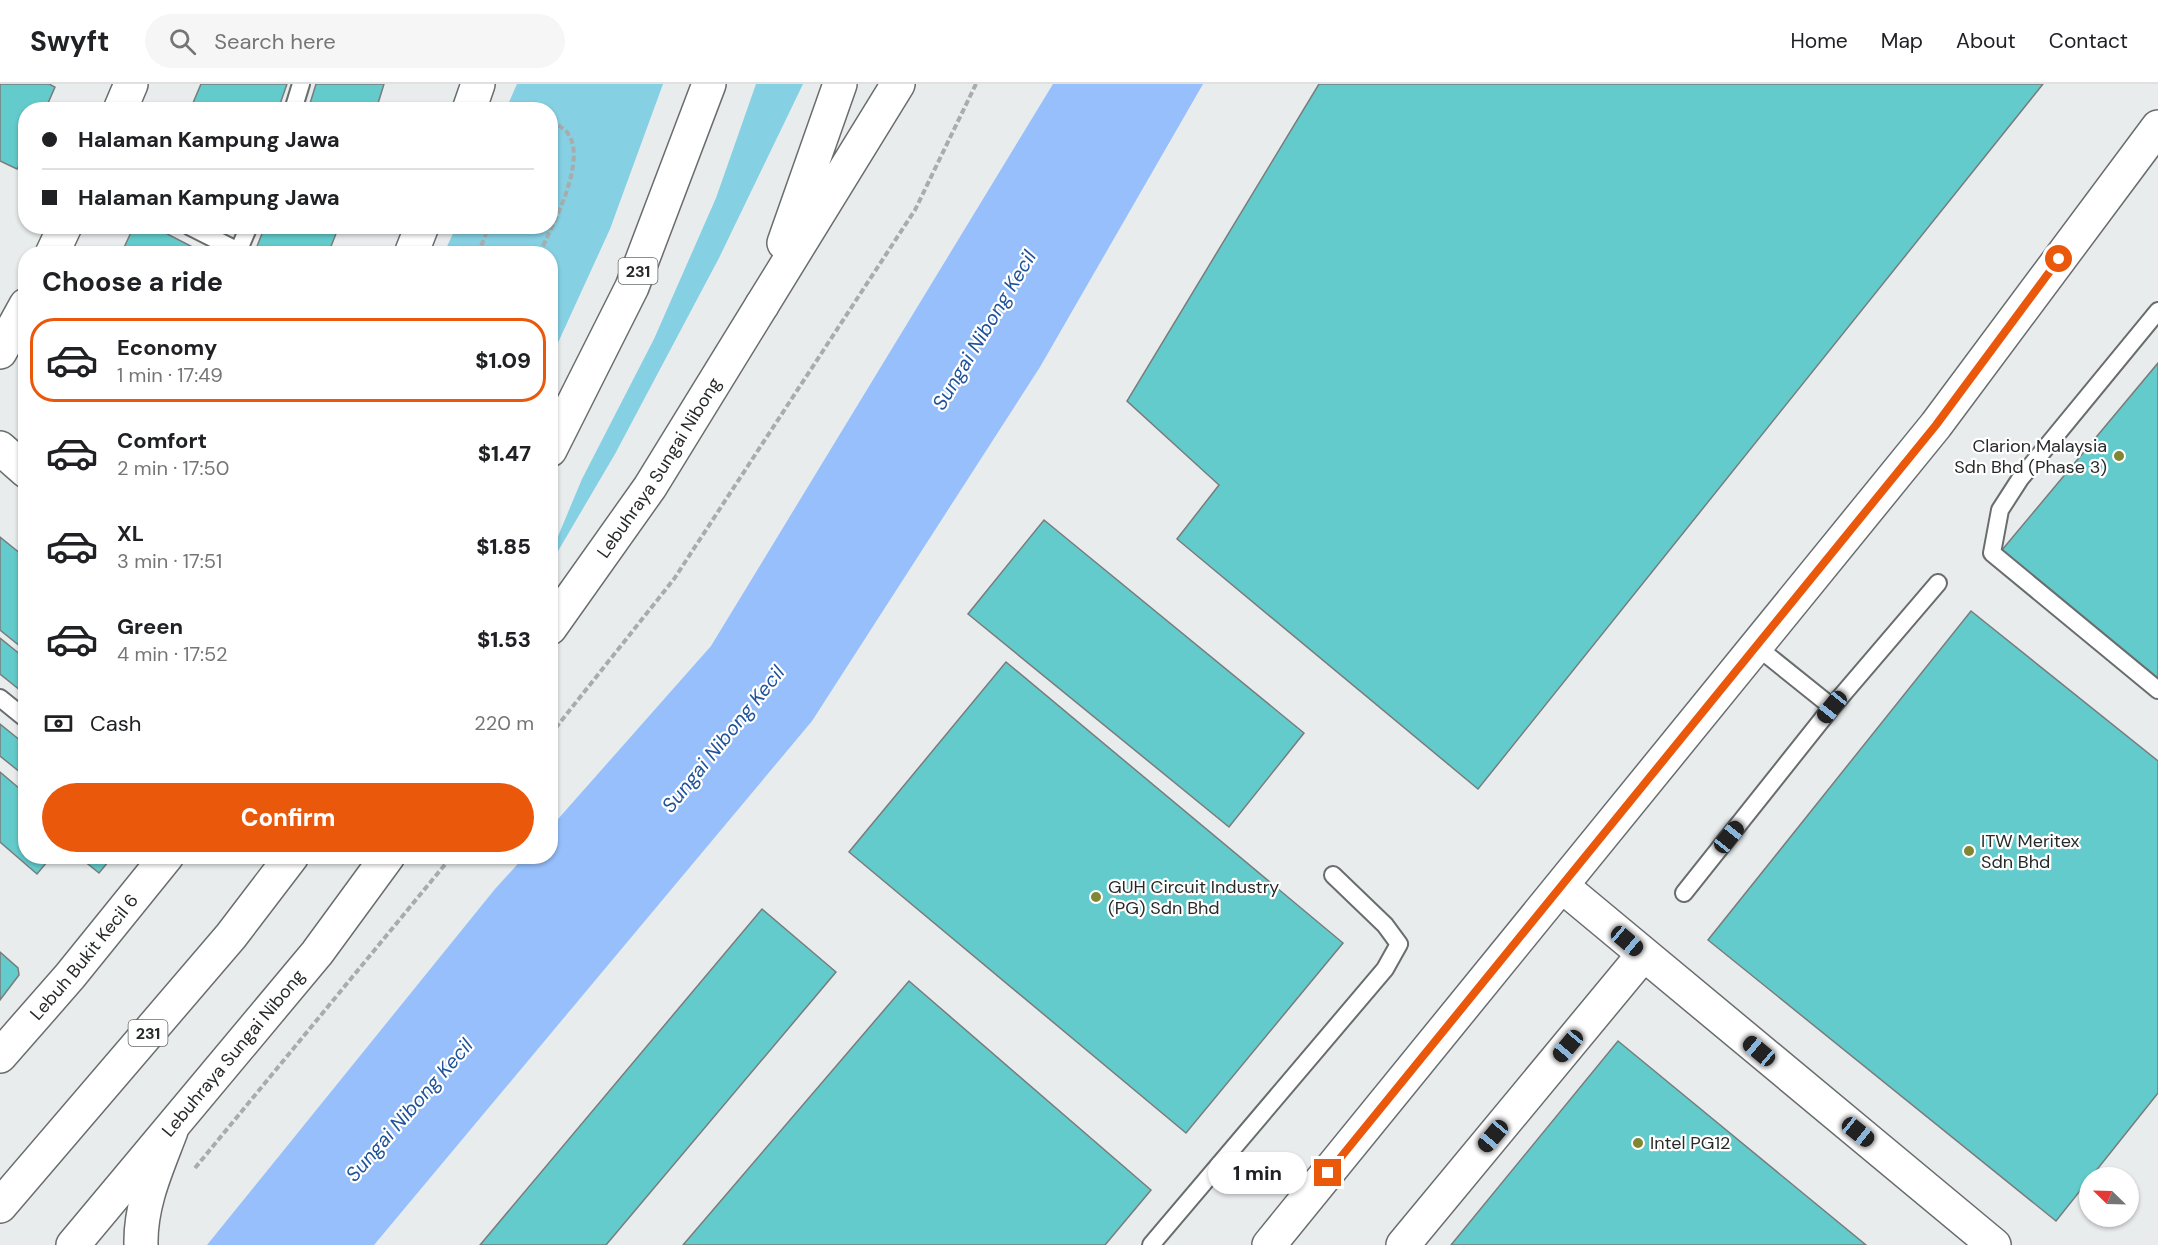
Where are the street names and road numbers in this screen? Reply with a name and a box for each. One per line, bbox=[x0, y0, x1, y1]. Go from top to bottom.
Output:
road number: 231 bbox=[618, 258, 658, 284]
street label: Lebuhraya Sungai Nibong bbox=[591, 373, 727, 563]
street label: Lebuh Bukit Kecil 6 bbox=[25, 889, 144, 1025]
street label: Lebuhraya Sungai Nibong bbox=[157, 965, 310, 1142]
road number: 231 bbox=[128, 1020, 168, 1046]

